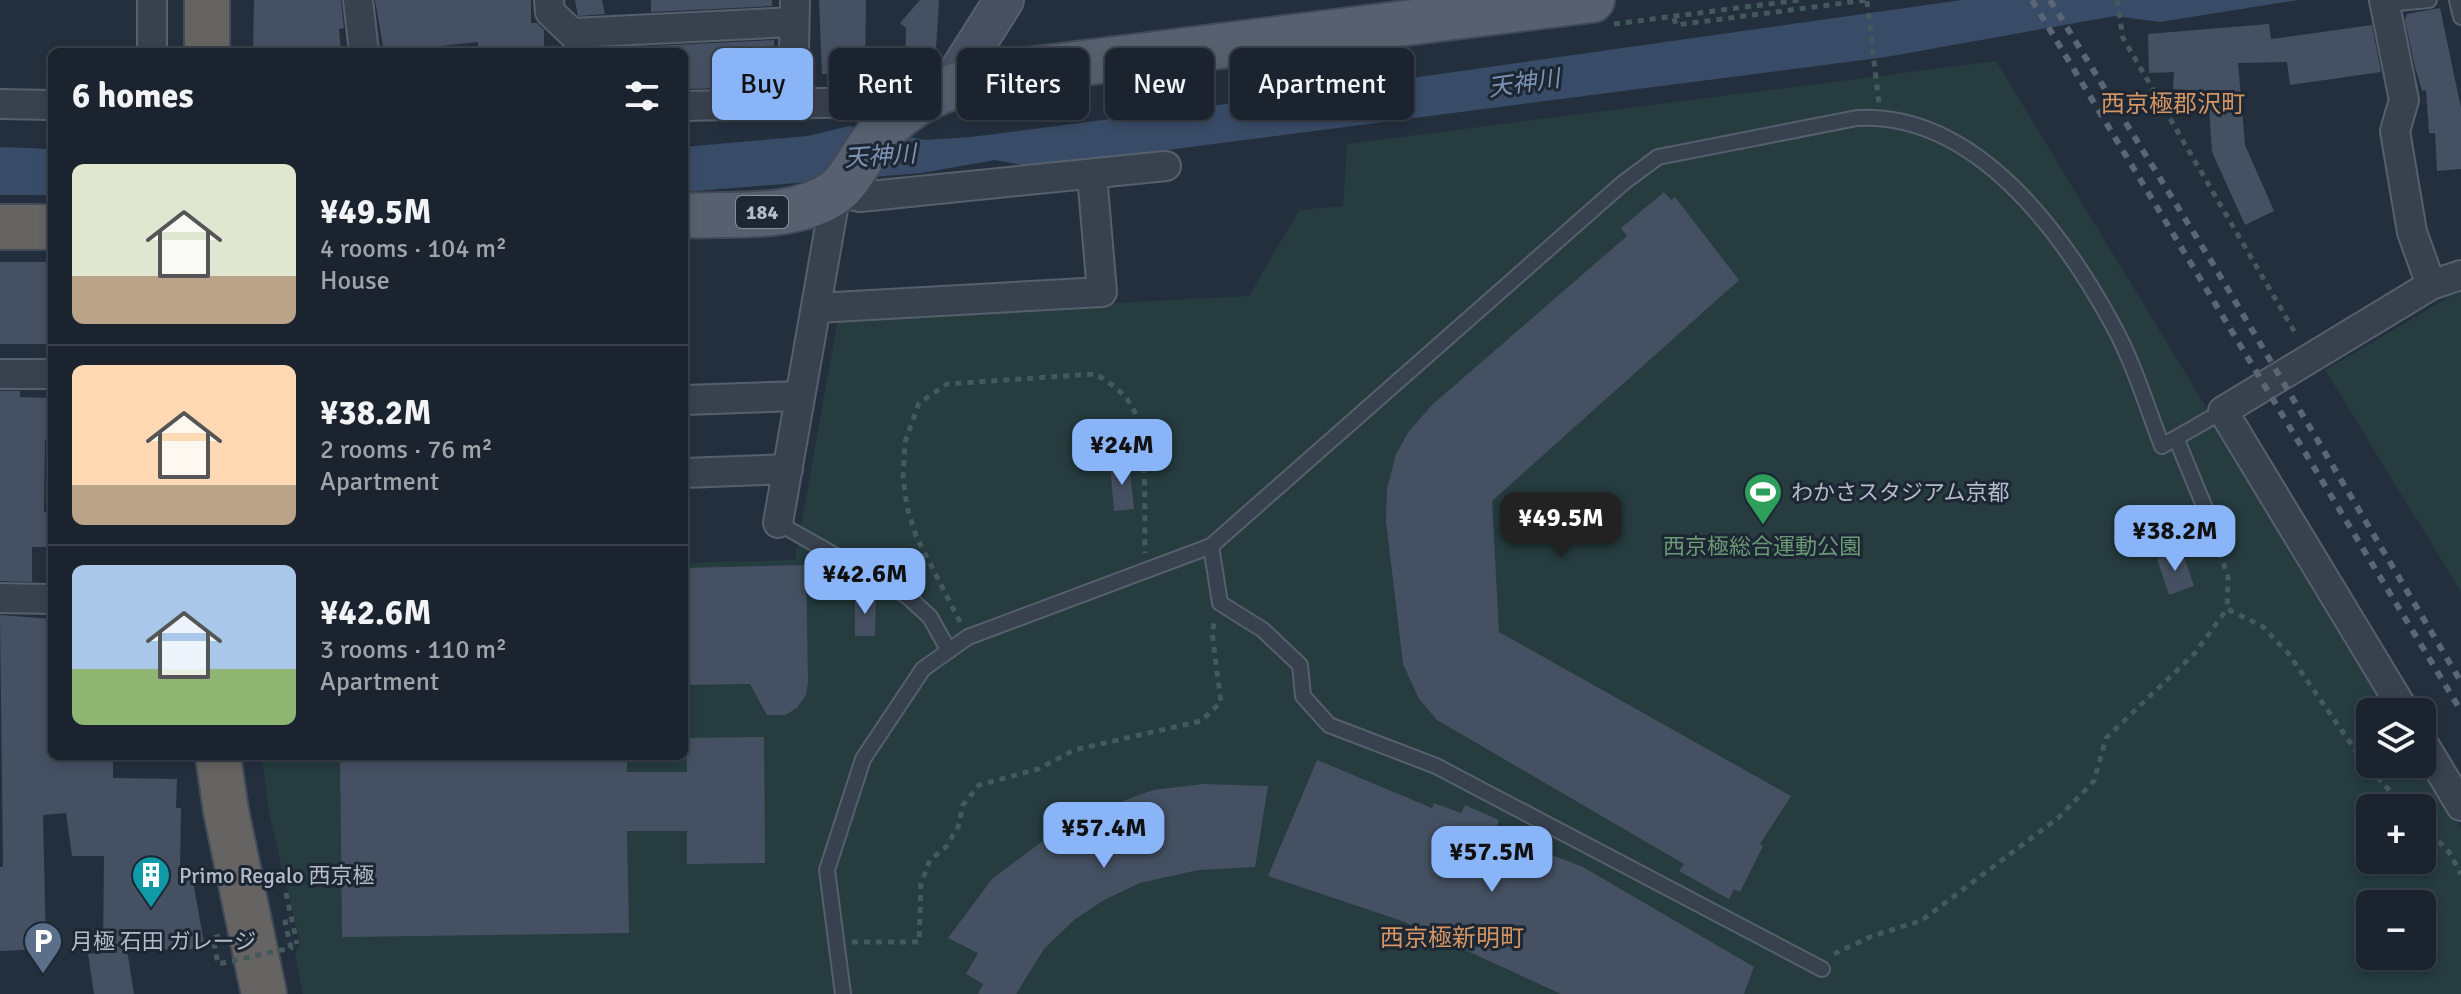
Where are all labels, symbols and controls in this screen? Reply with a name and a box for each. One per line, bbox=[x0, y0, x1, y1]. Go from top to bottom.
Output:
chip: Buy bbox=[712, 48, 813, 120]
chip: Rent bbox=[829, 48, 941, 120]
chip: Filters bbox=[957, 48, 1089, 120]
chip: New bbox=[1105, 48, 1214, 120]
chip: Apartment bbox=[1230, 48, 1414, 120]
water label: 天神川 bbox=[1486, 63, 1565, 103]
icon: filters bbox=[620, 74, 664, 118]
text: 6 homes bbox=[72, 75, 193, 117]
district label: 西京極郡沢町 bbox=[2101, 89, 2245, 119]
water label: 天神川 bbox=[843, 138, 920, 173]
text: ¥49.5M bbox=[320, 191, 432, 233]
icon: home bbox=[136, 196, 232, 292]
road number: 184 bbox=[736, 196, 788, 228]
text: 4 rooms · 104 m² bbox=[320, 233, 507, 265]
text: House bbox=[320, 265, 390, 297]
text: ¥38.2M bbox=[320, 392, 432, 434]
icon: home bbox=[136, 397, 232, 493]
pin: ¥24M bbox=[1075, 419, 1169, 487]
text: ¥24M bbox=[1090, 429, 1154, 461]
text: 2 rooms · 76 m² bbox=[320, 434, 493, 466]
text: Apartment bbox=[320, 466, 439, 498]
sports icon: わかさスタジアム京都 bbox=[1742, 471, 1784, 526]
place label: わかさスタジアム京都 bbox=[1791, 479, 2009, 506]
pin: ¥49.5M bbox=[1496, 492, 1626, 560]
text: ¥49.5M bbox=[1518, 502, 1604, 534]
pin: ¥38.2M bbox=[2110, 505, 2240, 573]
text: ¥38.2M bbox=[2132, 515, 2218, 547]
park label: 西京極総合運動公園 bbox=[1663, 533, 1861, 560]
pin: ¥42.6M bbox=[800, 548, 930, 616]
text: ¥42.6M bbox=[822, 558, 908, 590]
text: ¥42.6M bbox=[320, 592, 432, 634]
icon: home bbox=[136, 597, 232, 693]
text: 3 rooms · 110 m² bbox=[320, 634, 507, 666]
text: Apartment bbox=[320, 666, 439, 698]
map controls bbox=[2356, 698, 2436, 970]
button: layers bbox=[2356, 698, 2436, 778]
button: + bbox=[2356, 794, 2436, 874]
pin: ¥57.4M bbox=[1039, 802, 1169, 870]
text: ¥57.4M bbox=[1061, 812, 1147, 844]
pin: ¥57.5M bbox=[1427, 826, 1557, 894]
text: ¥57.5M bbox=[1449, 836, 1535, 868]
building icon: Primo Regalo 西京極 bbox=[130, 854, 172, 909]
place label: Primo Regalo 西京極 bbox=[179, 862, 375, 889]
button: − bbox=[2356, 890, 2436, 970]
parking icon: 月極 石田 ガレージ bbox=[22, 920, 64, 975]
district label: 西京極新明町 bbox=[1380, 923, 1524, 953]
place label: 月極 石田 ガレージ bbox=[71, 928, 256, 955]

